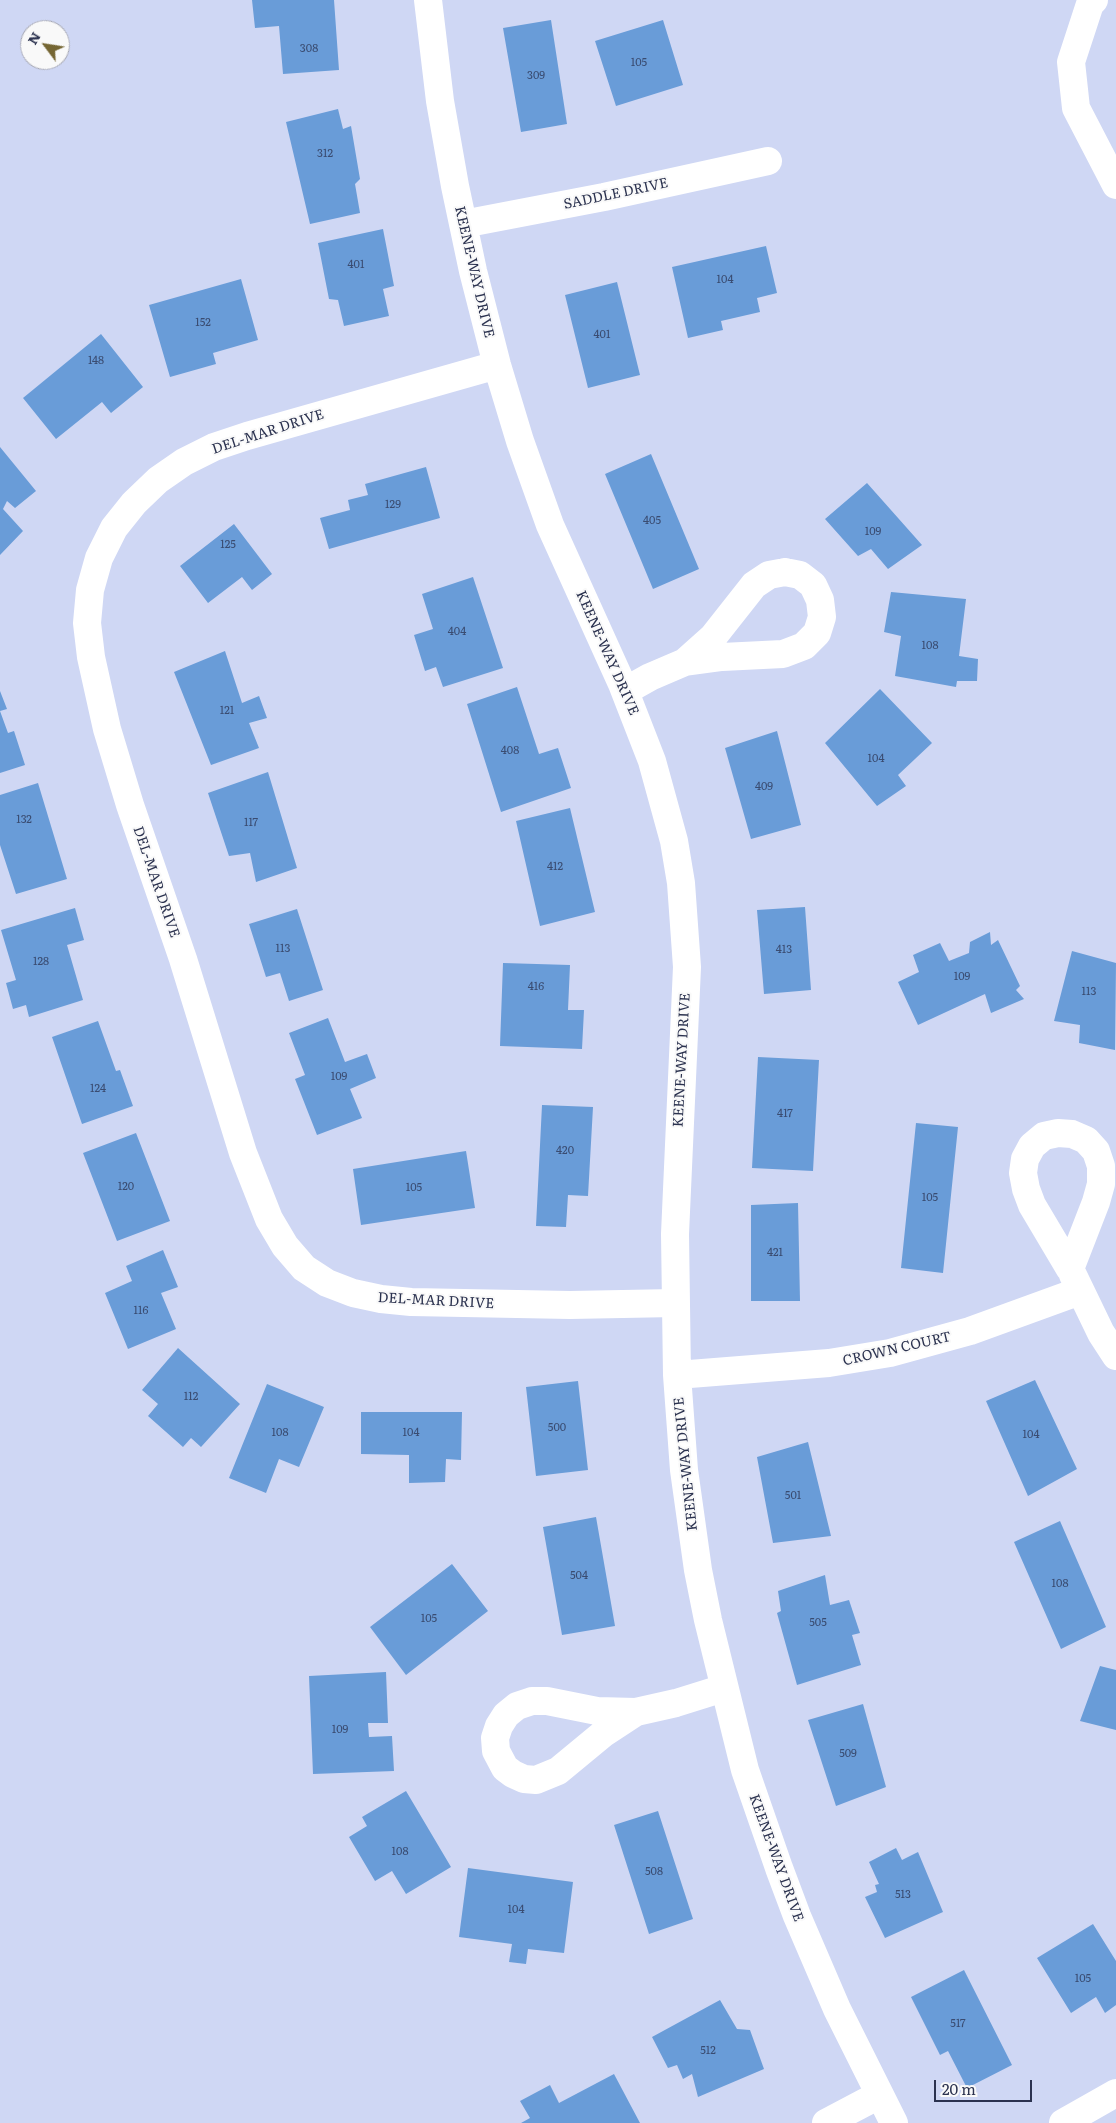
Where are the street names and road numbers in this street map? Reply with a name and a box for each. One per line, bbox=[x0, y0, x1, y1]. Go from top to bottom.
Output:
street label: SADDLE DRIVE bbox=[562, 175, 670, 213]
street label: KEENE-WAY DRIVE bbox=[451, 205, 497, 339]
street label: DEL-MAR DRIVE bbox=[210, 406, 326, 458]
street label: KEENE-WAY DRIVE bbox=[572, 588, 642, 718]
street label: DEL-MAR DRIVE bbox=[129, 824, 183, 940]
street label: KEENE-WAY DRIVE bbox=[670, 992, 694, 1128]
street label: DEL-MAR DRIVE bbox=[377, 1290, 495, 1312]
street label: CROWN COURT bbox=[841, 1328, 953, 1370]
street label: KEENE-WAY DRIVE bbox=[671, 1396, 701, 1532]
street label: KEENE-WAY DRIVE bbox=[745, 1792, 807, 1924]

